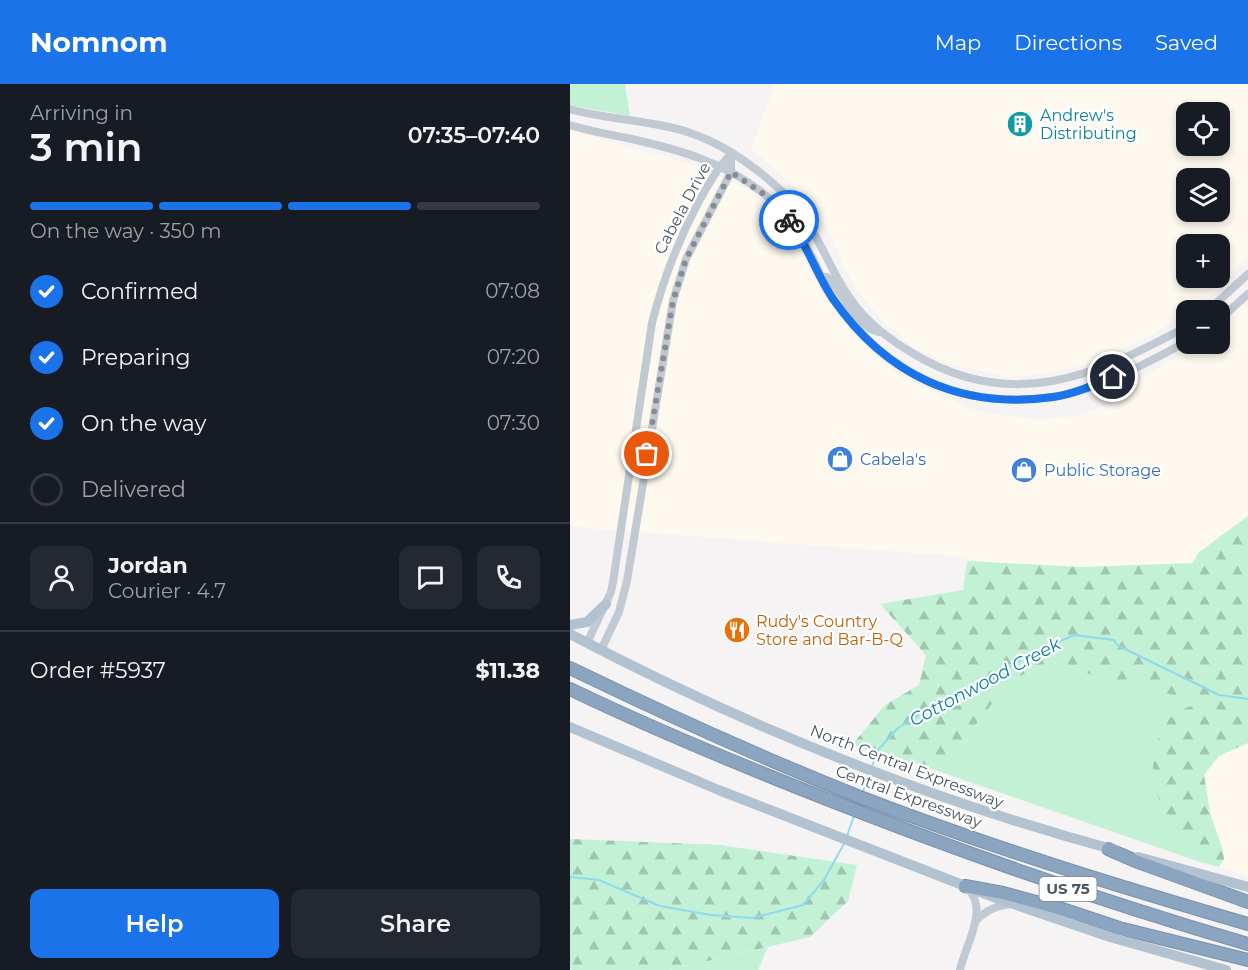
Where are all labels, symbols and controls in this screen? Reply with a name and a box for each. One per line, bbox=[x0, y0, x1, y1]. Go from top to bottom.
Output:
text: Nomnom bbox=[30, 25, 168, 59]
text: Map bbox=[935, 30, 981, 55]
text: Directions bbox=[1014, 30, 1122, 55]
text: Saved bbox=[1155, 30, 1218, 55]
text: Arriving in bbox=[30, 101, 133, 125]
map controls bbox=[1176, 102, 1230, 354]
button: locate bbox=[1176, 102, 1230, 156]
place label: Andrew's Distributing bbox=[1040, 106, 1137, 143]
building icon: Andrew's Distributing bbox=[1005, 109, 1035, 139]
text: 07:35–07:40 bbox=[408, 122, 540, 149]
text: 3 min bbox=[30, 123, 143, 171]
street label: Cabela Drive bbox=[650, 159, 715, 257]
button: layers bbox=[1176, 168, 1230, 222]
courier bbox=[759, 190, 819, 250]
icon: bike bbox=[773, 204, 806, 237]
text: On the way · 350 m bbox=[30, 219, 222, 243]
button: + bbox=[1176, 234, 1230, 288]
icon: check bbox=[30, 275, 63, 308]
text: Confirmed bbox=[81, 278, 198, 305]
text: 07:08 bbox=[485, 279, 540, 303]
button: − bbox=[1176, 300, 1230, 354]
icon: check bbox=[30, 341, 63, 374]
text: Preparing bbox=[81, 344, 190, 371]
text: 07:20 bbox=[487, 345, 540, 369]
pin bbox=[1087, 351, 1138, 402]
icon: home bbox=[1096, 360, 1129, 393]
icon: check bbox=[30, 407, 63, 440]
text: On the way bbox=[81, 410, 206, 437]
text: 07:30 bbox=[487, 411, 540, 435]
pin bbox=[621, 428, 672, 479]
icon: bag bbox=[630, 437, 663, 470]
shop icon: Cabela's bbox=[825, 444, 855, 474]
place label: Cabela's bbox=[860, 450, 926, 469]
shop icon: Public Storage bbox=[1009, 455, 1039, 485]
place label: Public Storage bbox=[1044, 461, 1161, 480]
text: Delivered bbox=[81, 476, 186, 503]
button: person bbox=[30, 546, 93, 609]
button: chat bbox=[399, 546, 462, 609]
button: phone bbox=[477, 546, 540, 609]
text: Jordan bbox=[108, 552, 188, 579]
text: Courier · 4.7 bbox=[108, 579, 226, 603]
place label: Rudy's Country Store and Bar-B-Q bbox=[756, 612, 904, 649]
restaurant icon: Rudy's Country Store and Bar-B-Q bbox=[722, 615, 752, 645]
water label: Cottonwood Creek bbox=[905, 632, 1066, 731]
text: Order #5937 bbox=[30, 657, 166, 684]
text: $11.38 bbox=[475, 657, 540, 684]
street label: North Central Expressway bbox=[808, 720, 1006, 812]
street label: Central Expressway bbox=[833, 761, 985, 831]
road number: US 75 bbox=[1040, 877, 1096, 901]
button: Help bbox=[30, 889, 279, 958]
button: Share bbox=[291, 889, 540, 958]

